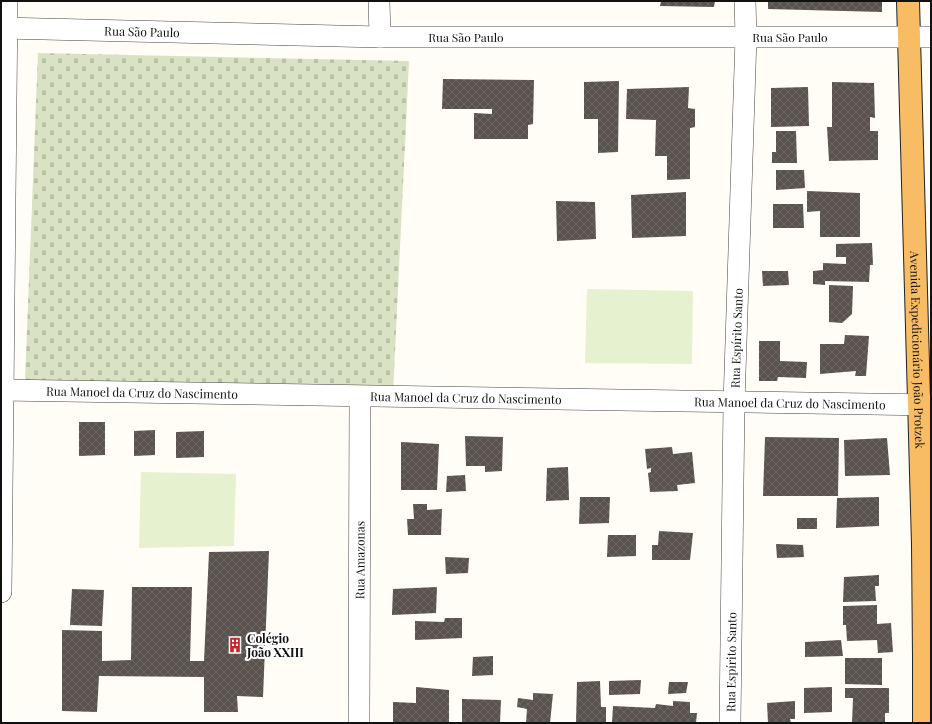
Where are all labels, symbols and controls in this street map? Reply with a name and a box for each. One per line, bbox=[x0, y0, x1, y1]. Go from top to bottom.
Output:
street label: Rua São Paulo bbox=[104, 22, 180, 40]
street label: Rua São Paulo bbox=[428, 29, 504, 45]
street label: Rua São Paulo bbox=[752, 29, 828, 45]
street label: Avenida Expedicionário João Protzek bbox=[907, 250, 928, 449]
street label: Rua Espírito Santo bbox=[726, 287, 746, 388]
street label: Rua Manoel da Cruz do Nascimento bbox=[46, 383, 238, 402]
street label: Rua Manoel da Cruz do Nascimento bbox=[370, 388, 562, 407]
street label: Rua Manoel da Cruz do Nascimento bbox=[694, 393, 886, 412]
street label: Rua Amazonas bbox=[351, 521, 368, 599]
street label: Rua Espírito Santo bbox=[722, 611, 739, 712]
place label: Colégio João XXIII bbox=[246, 630, 304, 660]
building icon: Colégio João XXIII bbox=[226, 636, 244, 654]

